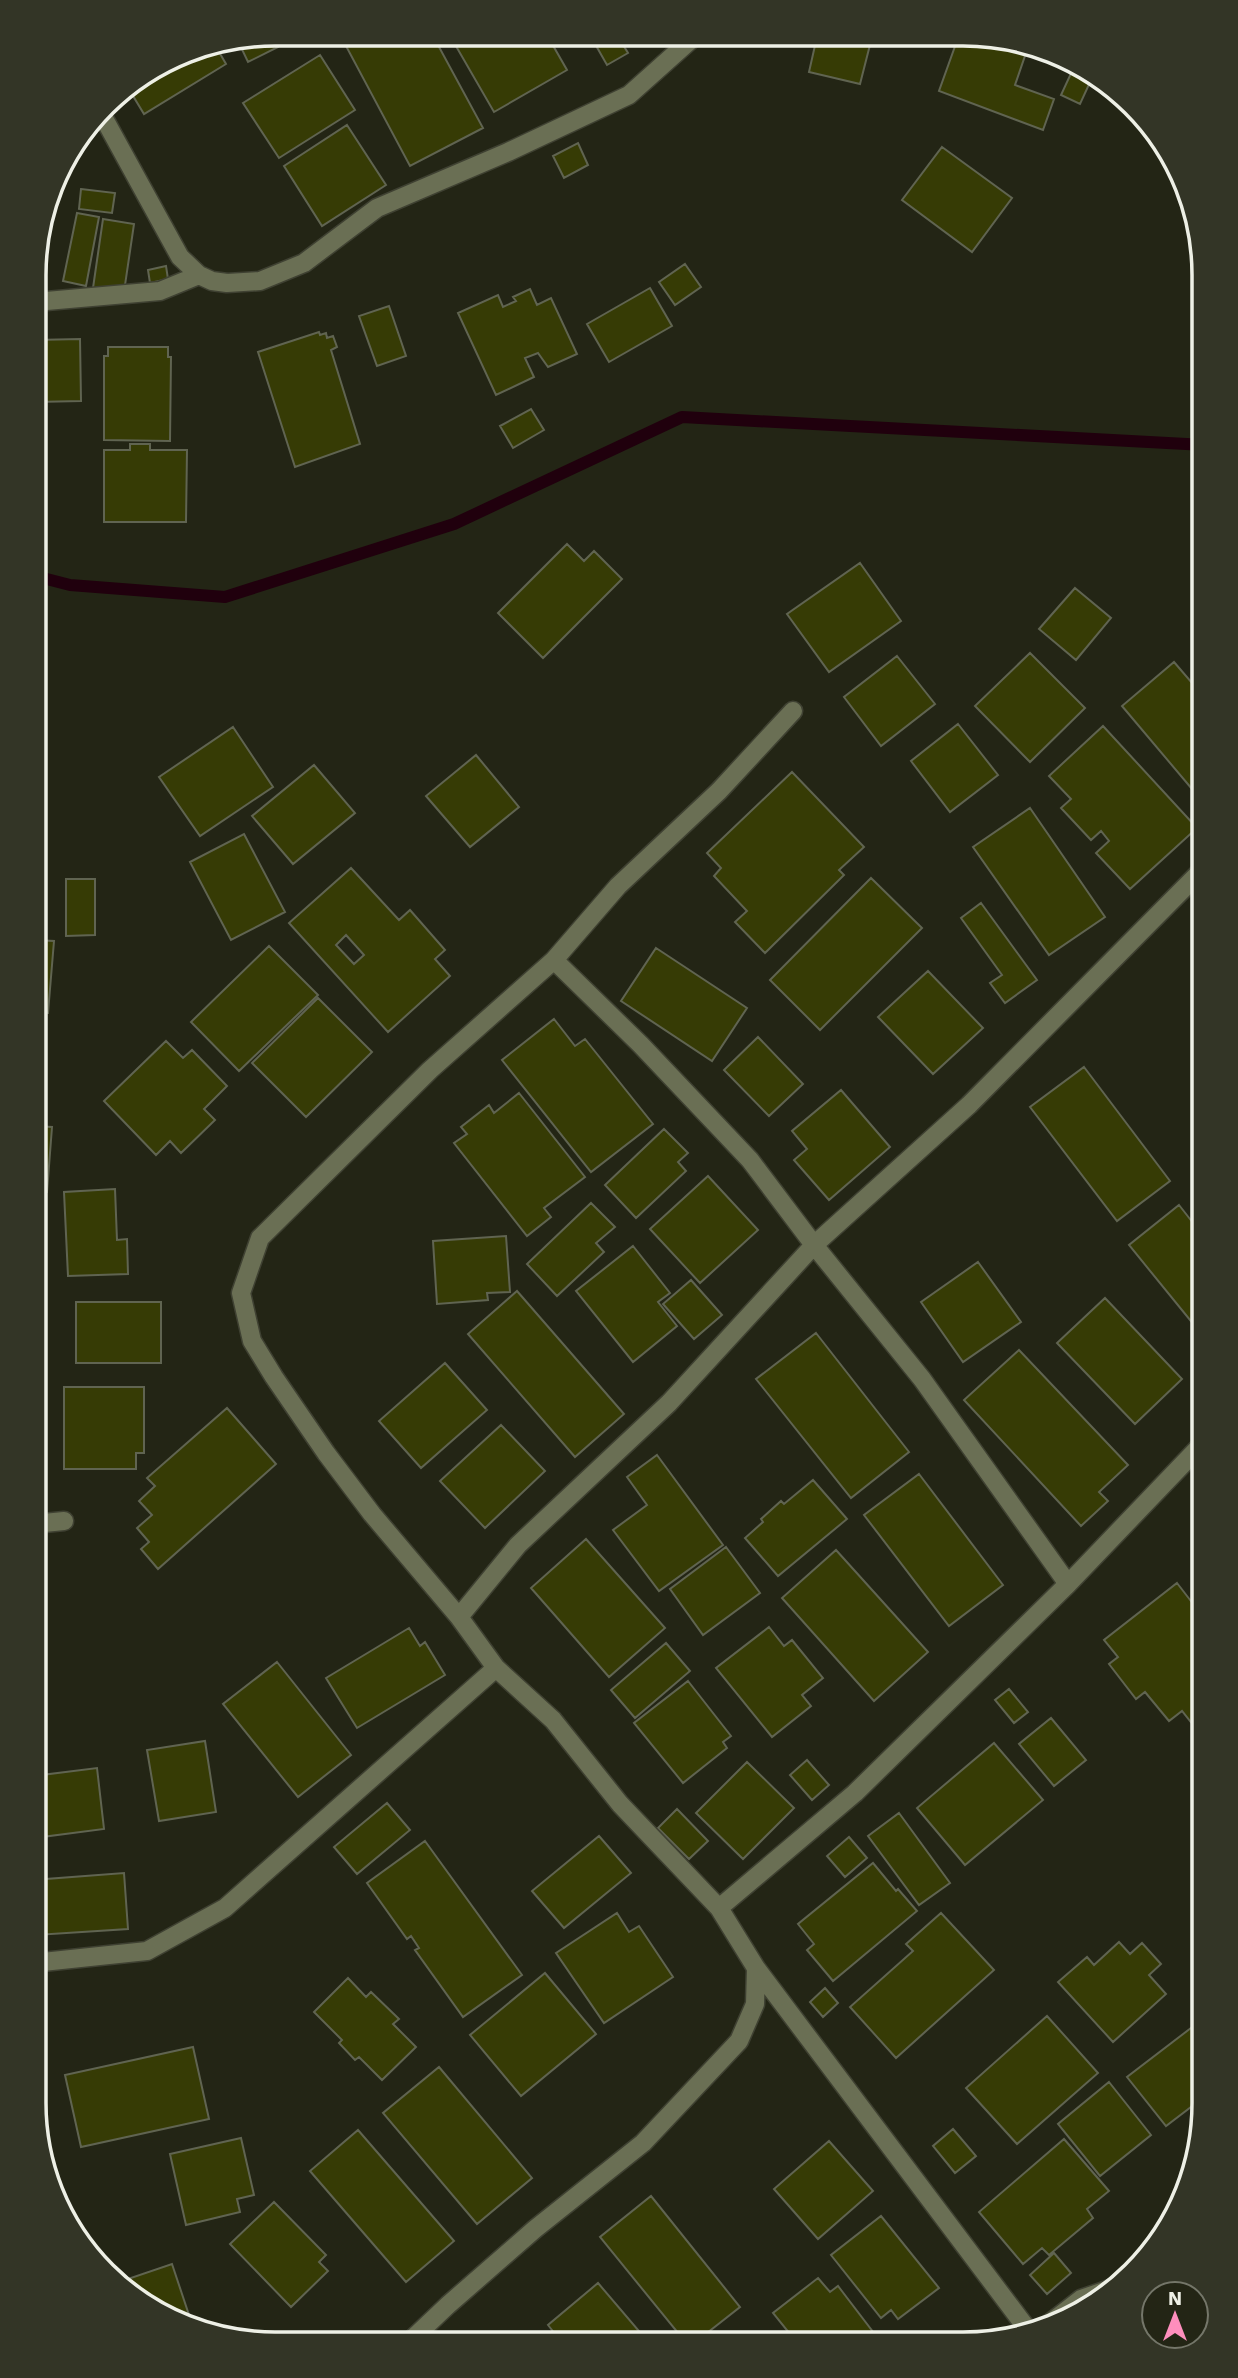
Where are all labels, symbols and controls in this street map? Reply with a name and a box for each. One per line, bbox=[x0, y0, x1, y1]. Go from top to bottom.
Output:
north arrow bbox=[1140, 2280, 1210, 2350]
text: N bbox=[1168, 2287, 1182, 2310]

